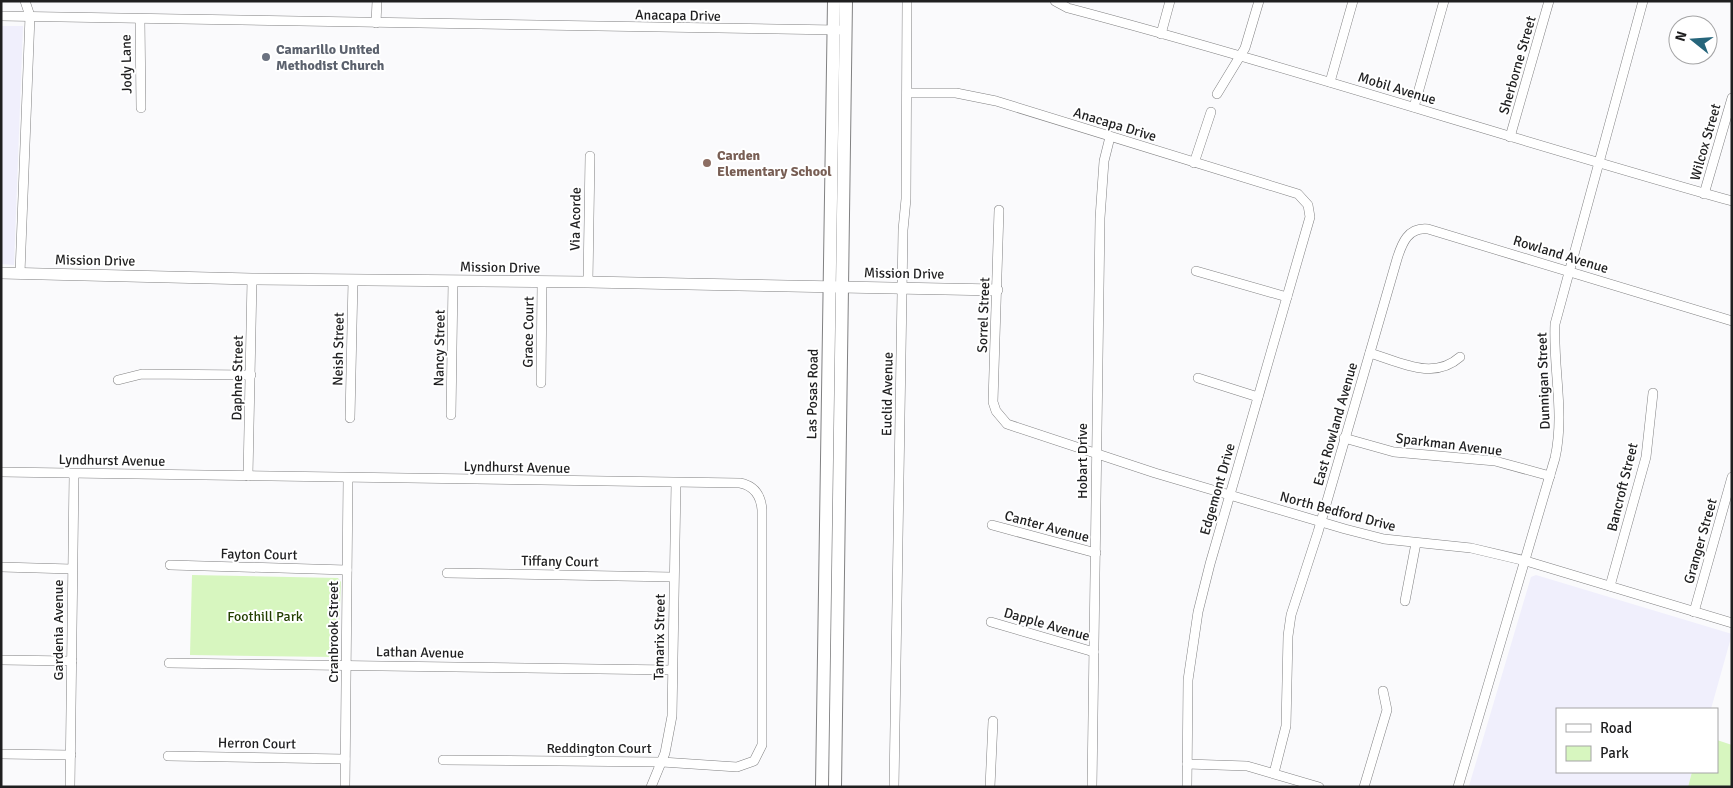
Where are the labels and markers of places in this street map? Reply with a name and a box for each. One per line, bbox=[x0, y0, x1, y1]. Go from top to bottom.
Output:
place label: Camarillo United Methodist Church bbox=[276, 41, 385, 74]
marker: Camarillo United Methodist Church bbox=[260, 51, 272, 63]
place label: Carden Elementary School bbox=[717, 147, 832, 180]
marker: Carden Elementary School bbox=[701, 157, 713, 169]

